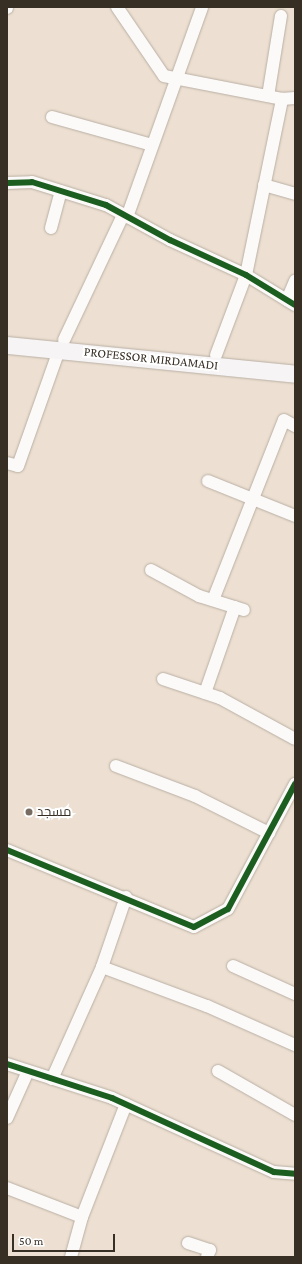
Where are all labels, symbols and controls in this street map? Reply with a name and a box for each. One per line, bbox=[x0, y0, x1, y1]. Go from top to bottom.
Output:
street label: PROFESSOR MIRDAMADI bbox=[83, 344, 219, 374]
place label: مسجد bbox=[37, 804, 71, 820]
marker: مسجد bbox=[24, 807, 34, 817]
scale bar bbox=[14, 1226, 117, 1252]
text: 50 m bbox=[19, 1234, 43, 1248]

